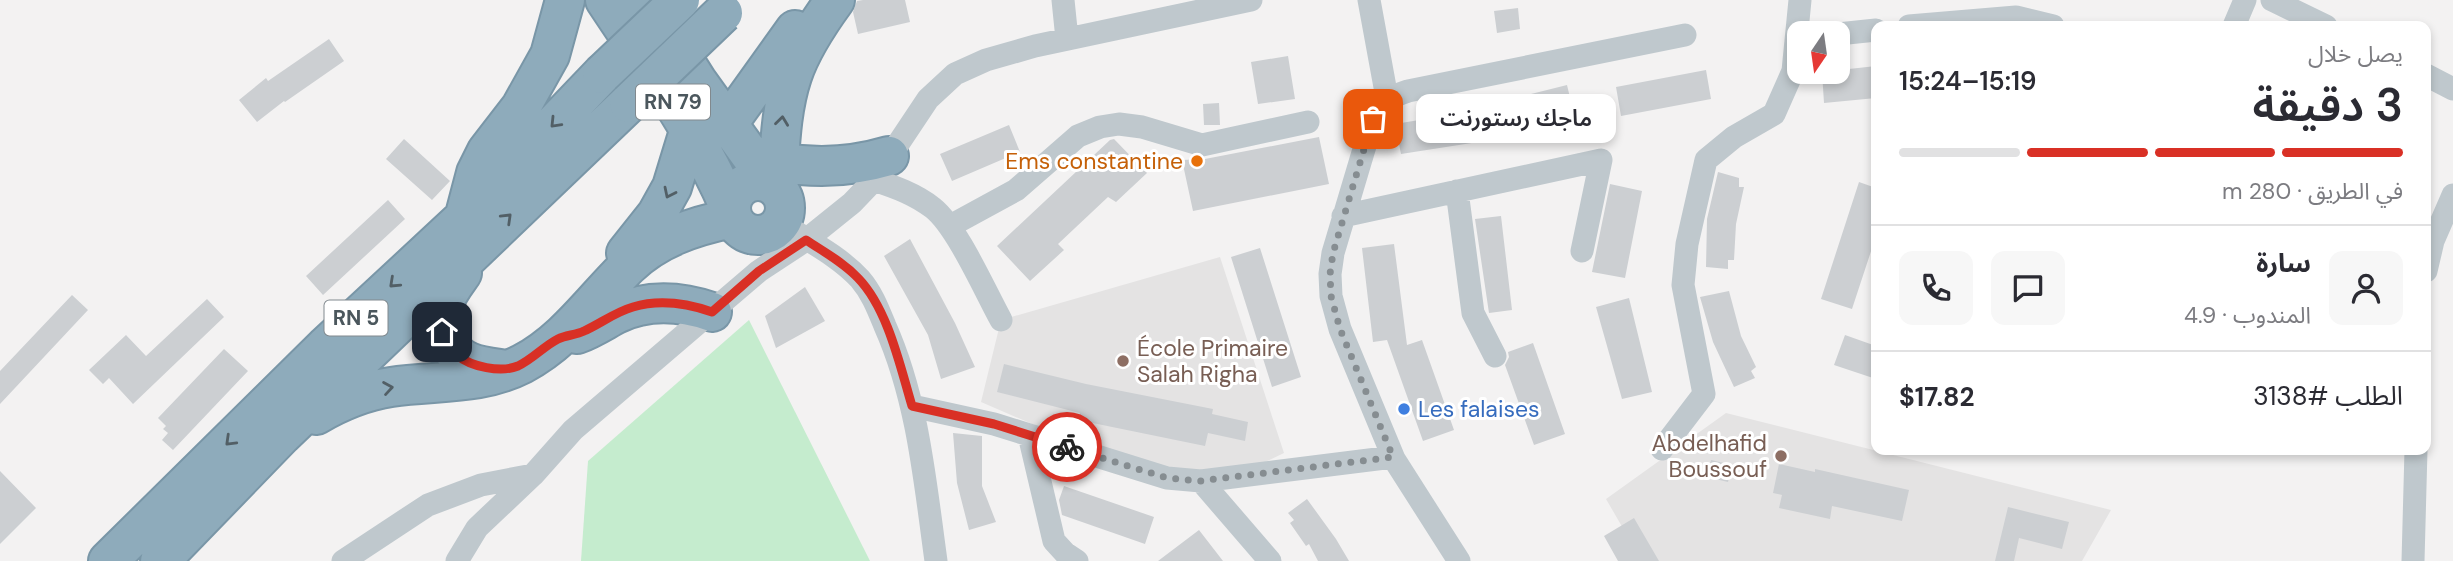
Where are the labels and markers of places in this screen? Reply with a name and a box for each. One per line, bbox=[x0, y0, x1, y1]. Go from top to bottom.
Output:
pin bbox=[1343, 89, 1403, 149]
callout: ماجك رستورنت bbox=[1415, 94, 1614, 144]
place label: Ems constantine bbox=[1005, 146, 1183, 176]
marker: Ems constantine bbox=[1189, 153, 1205, 169]
pin bbox=[412, 302, 472, 362]
place label: École Primaire Salah Righa bbox=[1137, 333, 1288, 389]
marker: École Primaire Salah Righa bbox=[1115, 353, 1131, 369]
place label: Les falaises bbox=[1418, 394, 1540, 424]
marker: Les falaises bbox=[1396, 401, 1412, 417]
place label: Abdelhafid Boussouf bbox=[1652, 428, 1767, 484]
marker: Abdelhafid Boussouf bbox=[1773, 448, 1789, 464]

